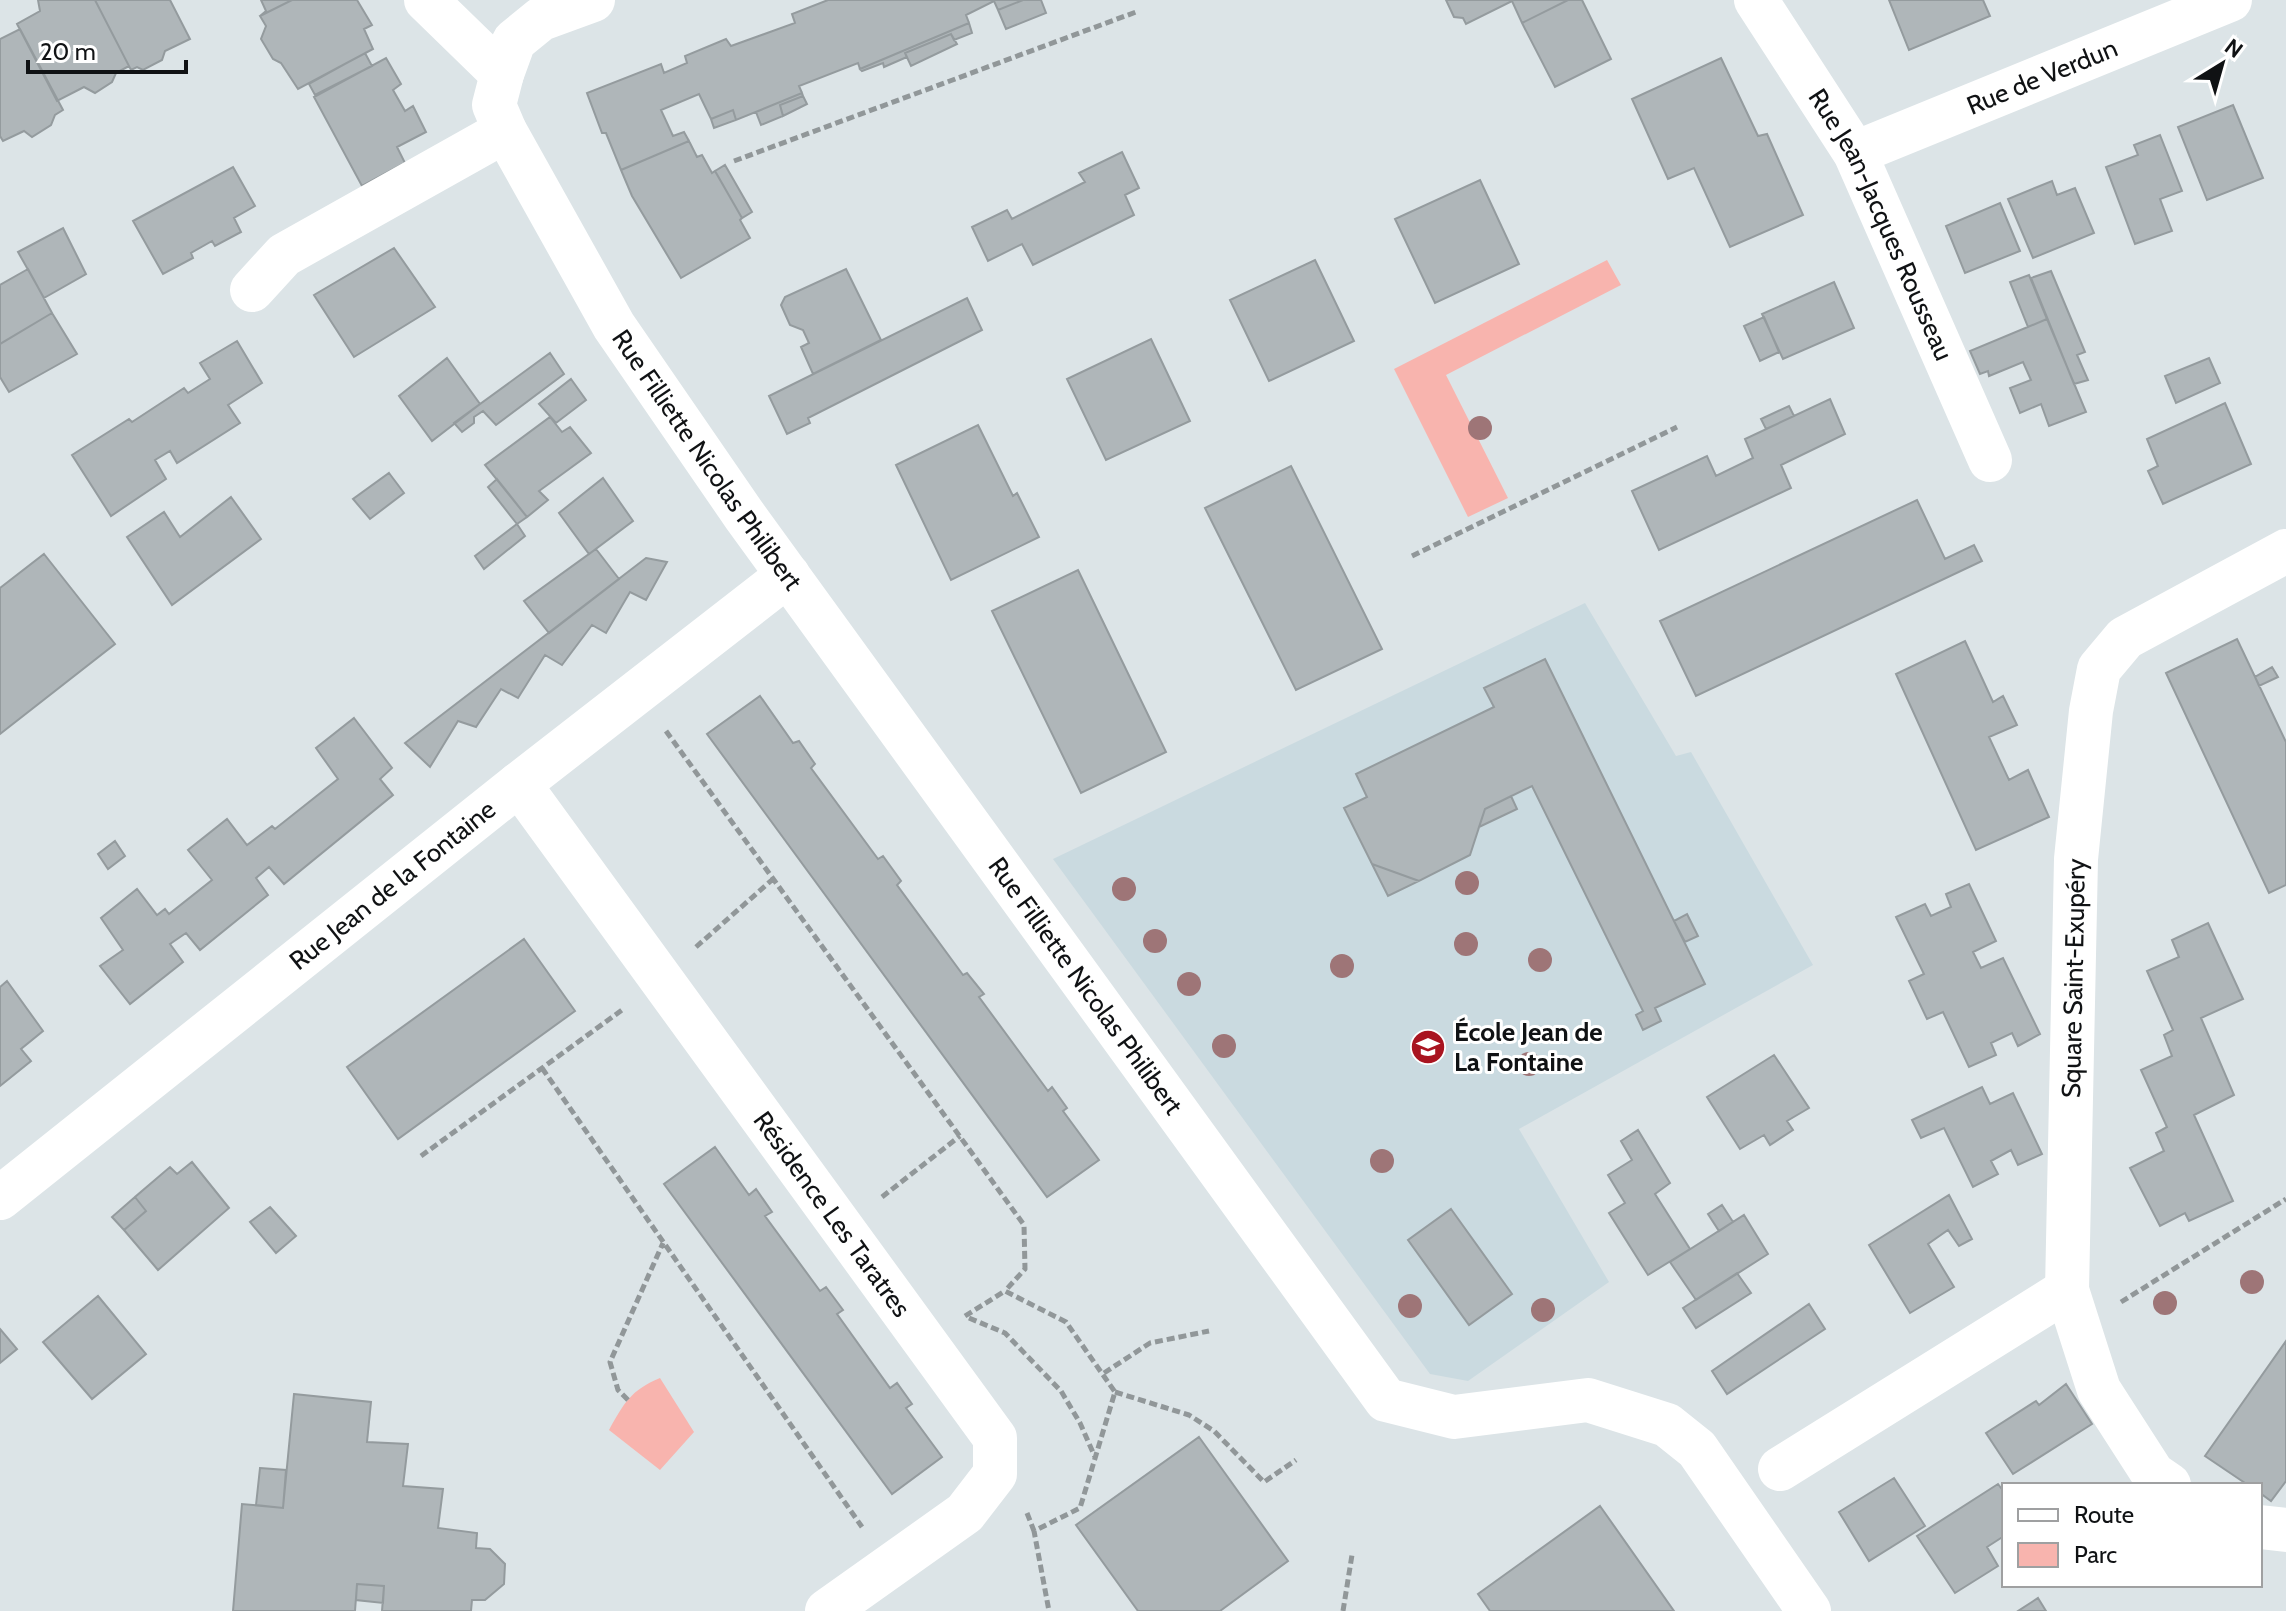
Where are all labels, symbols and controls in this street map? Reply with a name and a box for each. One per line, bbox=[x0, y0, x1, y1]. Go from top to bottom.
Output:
scale bar bbox=[28, 24, 186, 74]
north arrow bbox=[2182, 24, 2262, 104]
street label: Rue de Verdun bbox=[1962, 32, 2122, 122]
text: N bbox=[2219, 33, 2248, 64]
text: 20 m bbox=[40, 37, 96, 66]
street label: Rue Jean-Jacques Rousseau bbox=[1802, 83, 1960, 365]
street label: Rue Filliette Nicolas Philibert bbox=[605, 323, 809, 596]
street label: Rue Jean de la Fontaine bbox=[283, 793, 502, 977]
street label: Rue Filliette Nicolas Philibert bbox=[981, 851, 1190, 1121]
street label: Square Saint-Exupéry bbox=[2055, 858, 2092, 1098]
place label: École Jean de La Fontaine bbox=[1454, 1016, 1603, 1078]
school or university icon: École Jean de La Fontaine bbox=[1409, 1028, 1447, 1066]
street label: Résidence Les Taratres bbox=[747, 1105, 918, 1323]
legend bbox=[2002, 1483, 2262, 1587]
text: Route bbox=[2074, 1500, 2134, 1529]
text: Parc bbox=[2074, 1540, 2117, 1569]

